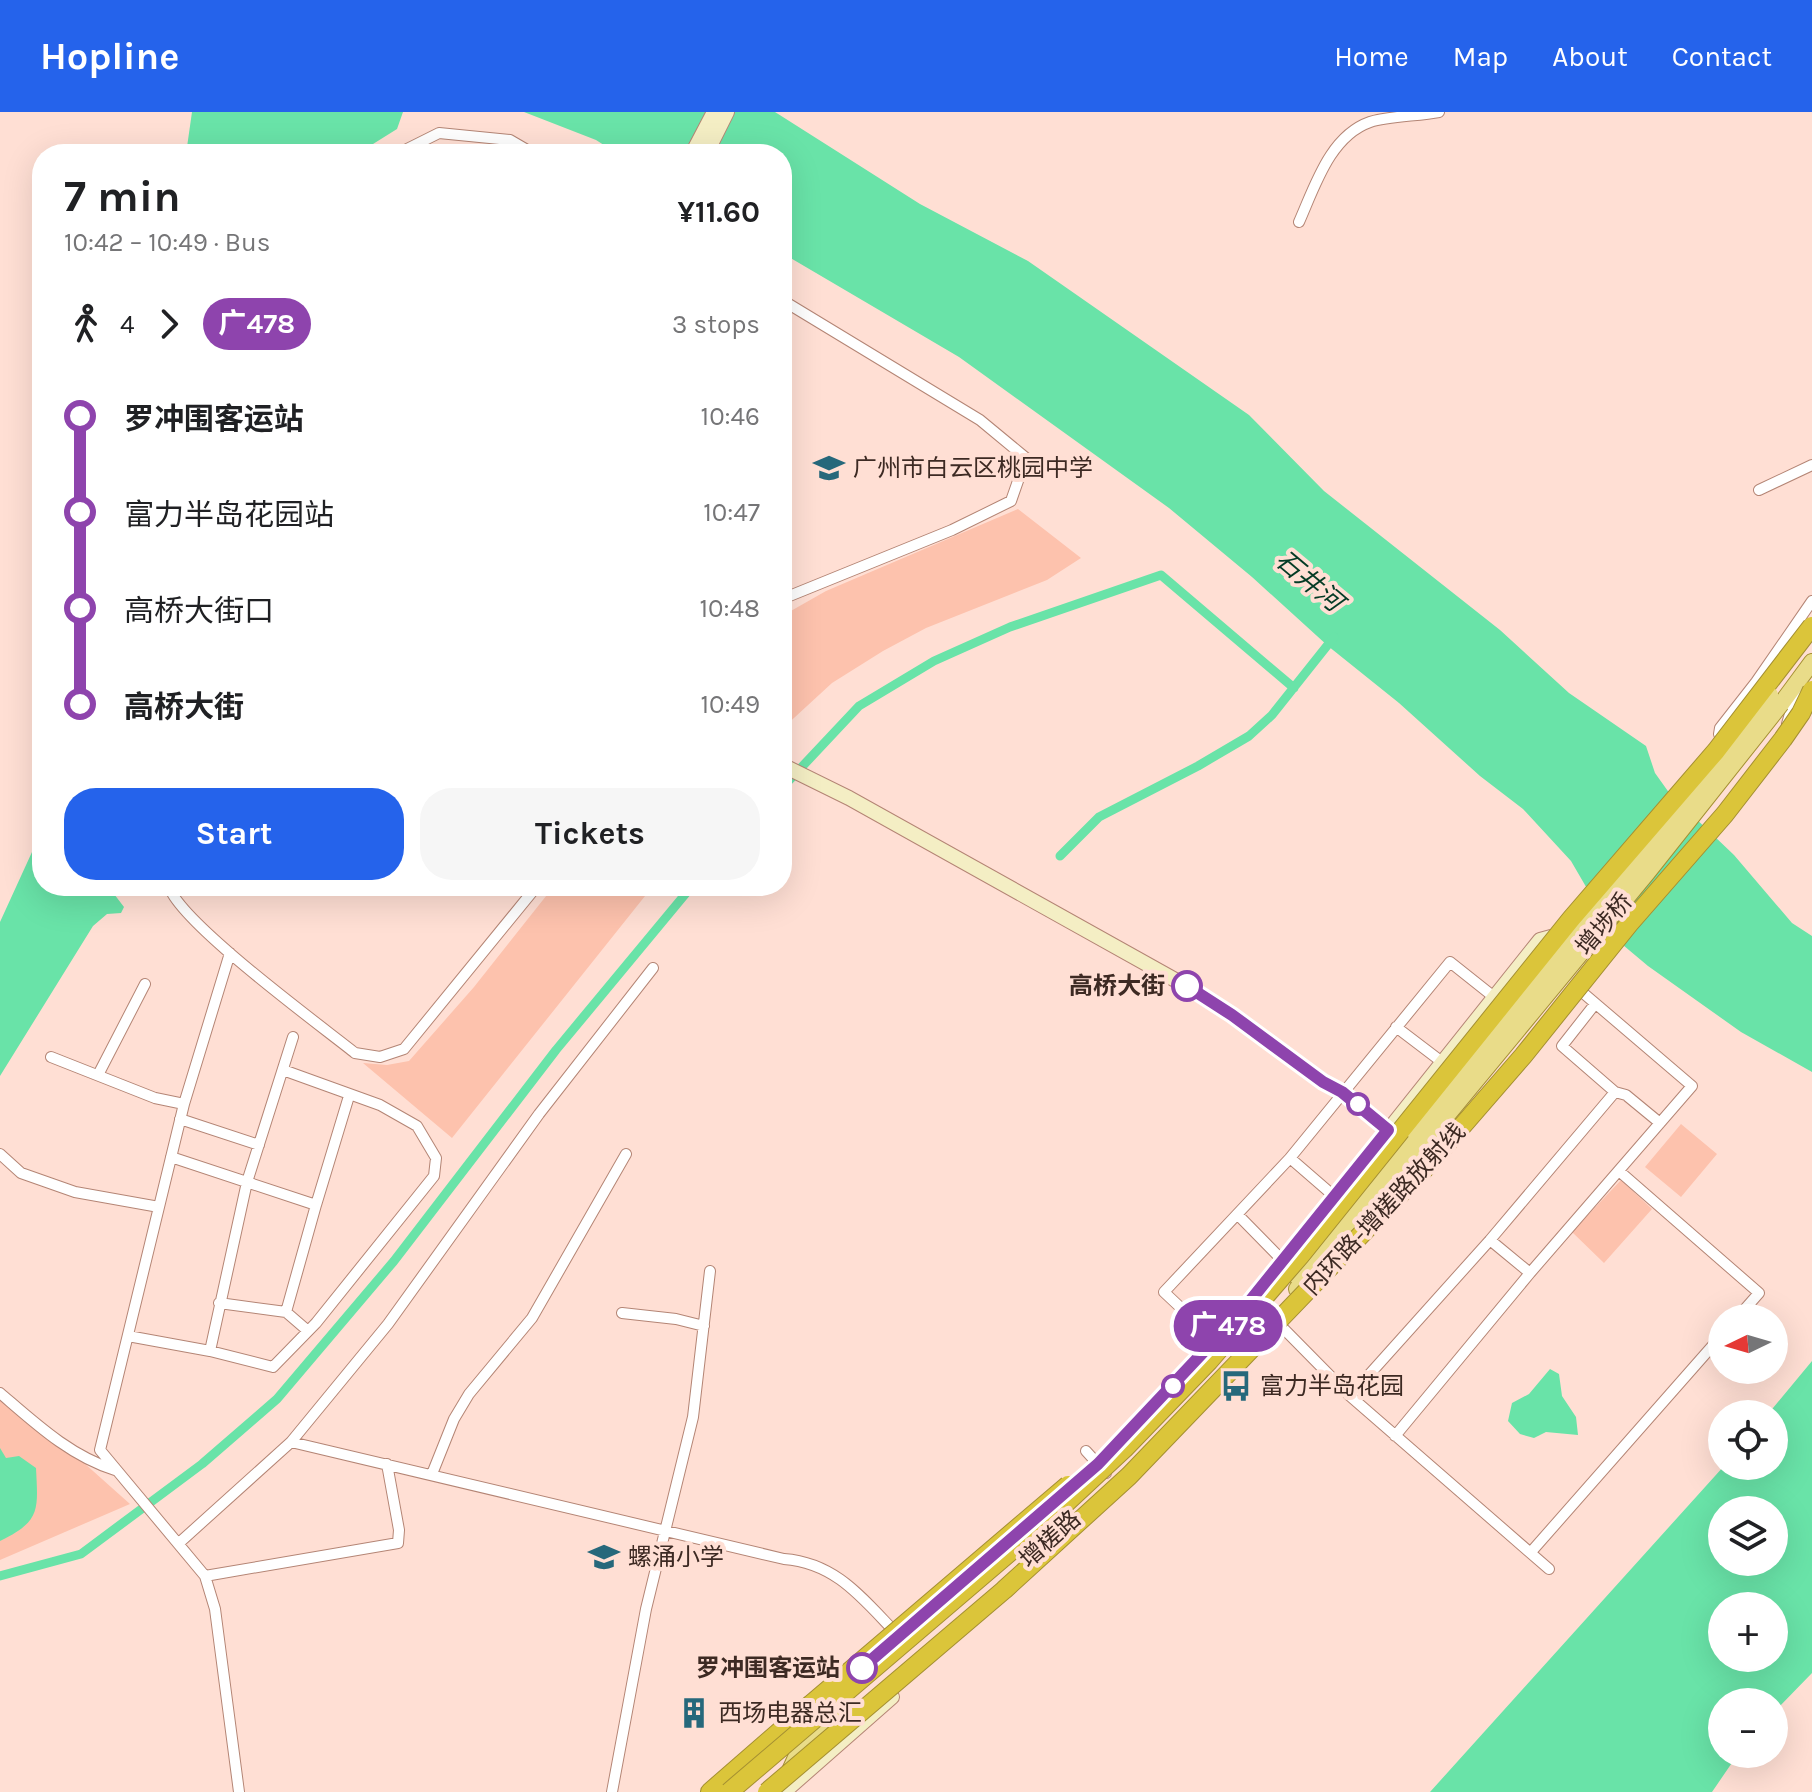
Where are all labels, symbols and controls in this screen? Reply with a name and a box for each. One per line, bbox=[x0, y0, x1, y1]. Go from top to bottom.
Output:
text: Hopline bbox=[40, 34, 179, 79]
text: Home bbox=[1334, 40, 1409, 73]
text: Map bbox=[1453, 40, 1508, 73]
text: About bbox=[1552, 40, 1628, 73]
text: Contact bbox=[1672, 40, 1772, 73]
text: 7 min bbox=[64, 171, 181, 222]
text: ¥11.60 bbox=[677, 194, 760, 230]
text: 10:42 – 10:49 · Bus bbox=[64, 227, 270, 258]
icon: walk bbox=[64, 302, 108, 346]
icon: forward bbox=[147, 302, 191, 346]
text: 广478 bbox=[219, 307, 295, 340]
text: 4 bbox=[120, 309, 135, 340]
text: 3 stops bbox=[672, 309, 760, 340]
text: 罗冲围客运站 bbox=[124, 401, 304, 437]
text: 10:46 bbox=[701, 401, 760, 432]
school or university icon: 广州市白云区桃园中学 bbox=[812, 451, 846, 485]
place label: 广州市白云区桃园中学 bbox=[853, 454, 1093, 482]
text: 富力半岛花园站 bbox=[124, 497, 334, 533]
text: 10:47 bbox=[703, 497, 760, 528]
water label: 石井河 bbox=[1269, 544, 1353, 621]
text: 高桥大街口 bbox=[124, 593, 274, 629]
text: 10:48 bbox=[699, 593, 760, 624]
text: 高桥大街 bbox=[124, 689, 244, 725]
text: 10:49 bbox=[700, 689, 760, 720]
button: Start bbox=[64, 788, 404, 880]
button: Tickets bbox=[420, 788, 760, 880]
street label: 增埗桥 bbox=[1570, 887, 1638, 961]
marker: 高桥大街 bbox=[1172, 971, 1202, 1001]
place label: 高桥大街 bbox=[1069, 972, 1165, 1000]
unlabelled marker bbox=[1347, 1093, 1369, 1115]
street label: 内环路-增槎路放射线 bbox=[1297, 1117, 1471, 1301]
line badge: 广478 bbox=[1172, 1300, 1284, 1352]
north arrow bbox=[1708, 1304, 1788, 1384]
map controls bbox=[1708, 1304, 1788, 1768]
text: 广478 bbox=[1190, 1309, 1266, 1342]
bus stop icon: 富力半岛花园 bbox=[1219, 1369, 1253, 1403]
place label: 富力半岛花园 bbox=[1260, 1372, 1404, 1400]
unlabelled marker bbox=[1162, 1375, 1184, 1397]
button: locate bbox=[1708, 1400, 1788, 1480]
button: layers bbox=[1708, 1496, 1788, 1576]
street label: 增槎路 bbox=[1014, 1505, 1086, 1573]
school or university icon: 螺涌小学 bbox=[587, 1540, 621, 1574]
place label: 螺涌小学 bbox=[628, 1543, 724, 1571]
button: + bbox=[1708, 1592, 1788, 1672]
marker: 罗冲围客运站 bbox=[847, 1653, 877, 1683]
place label: 罗冲围客运站 bbox=[696, 1654, 840, 1682]
button: − bbox=[1708, 1688, 1788, 1768]
building icon: 西场电器总汇 bbox=[677, 1696, 711, 1730]
place label: 西场电器总汇 bbox=[718, 1699, 862, 1727]

